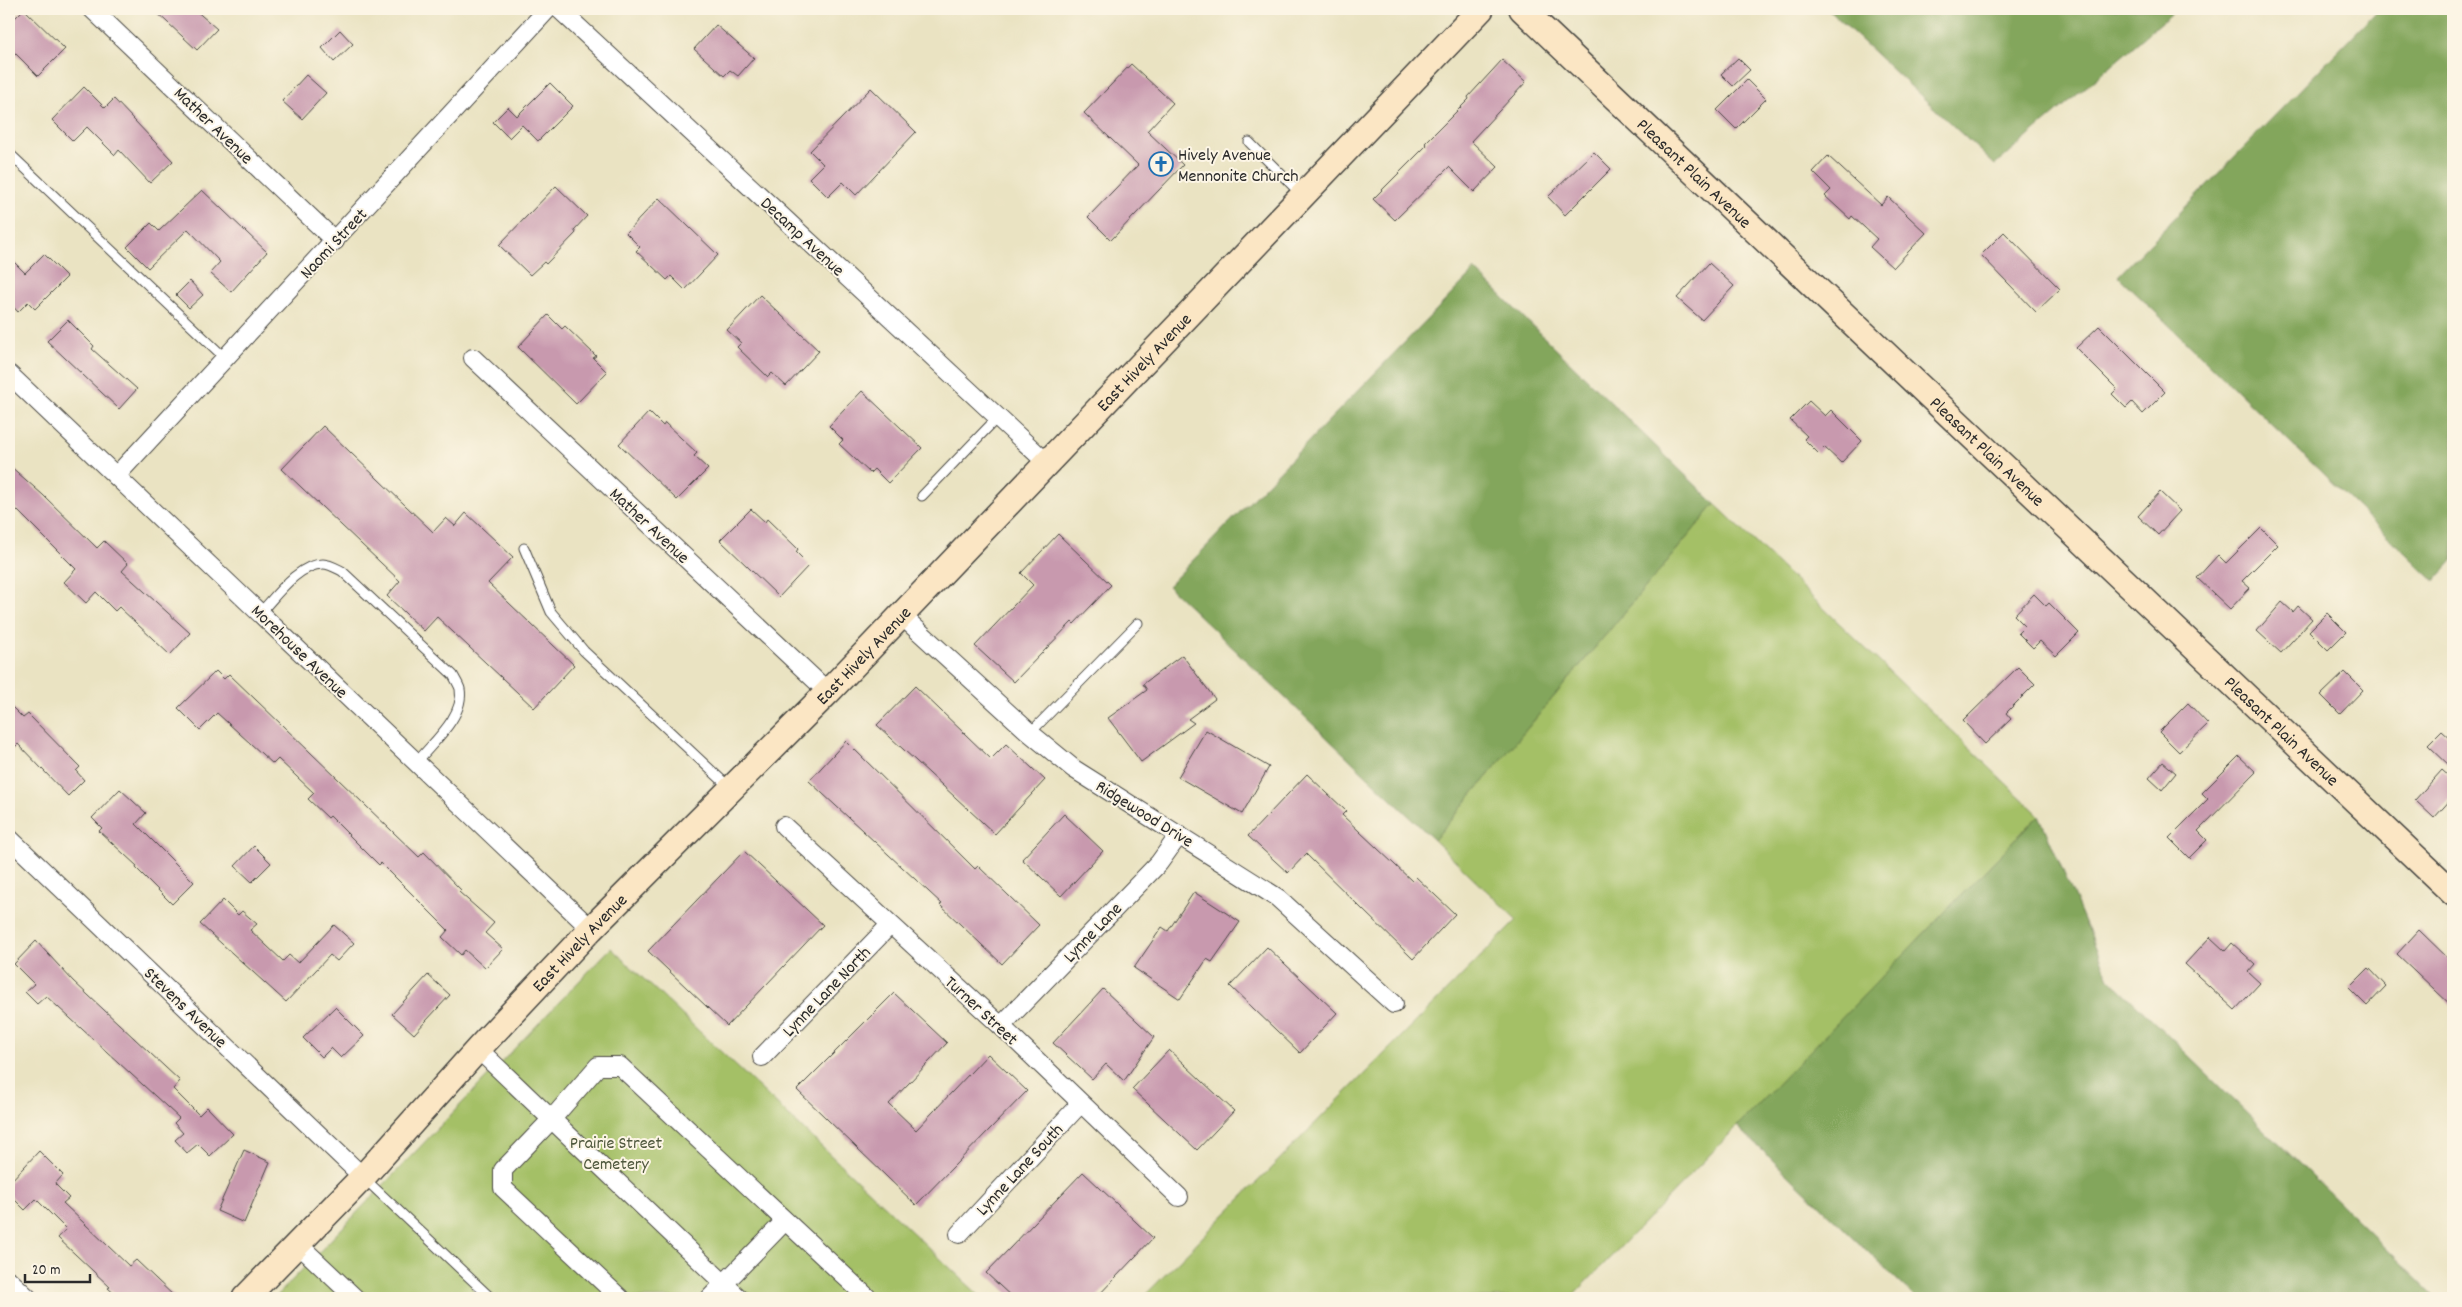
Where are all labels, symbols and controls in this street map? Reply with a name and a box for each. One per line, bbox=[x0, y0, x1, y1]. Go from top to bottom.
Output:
street label: Mather Avenue bbox=[167, 82, 258, 171]
street label: Pleasant Plain Avenue bbox=[1630, 114, 1756, 235]
place label: Hively Avenue Mennonite Church bbox=[1178, 144, 1298, 190]
church icon: Hively Avenue Mennonite Church bbox=[1148, 151, 1174, 177]
street label: Decamp Avenue bbox=[754, 192, 849, 283]
street label: Naomi Street bbox=[295, 203, 375, 286]
street label: East Hively Avenue bbox=[1092, 309, 1199, 418]
street label: Pleasant Plain Avenue bbox=[1923, 392, 2049, 514]
street label: Mather Avenue bbox=[603, 483, 694, 571]
street label: Morehouse Avenue bbox=[244, 600, 352, 706]
street label: East Hively Avenue bbox=[812, 602, 918, 712]
street label: Pleasant Plain Avenue bbox=[2217, 672, 2343, 793]
street label: Ridgewood Drive bbox=[1090, 775, 1198, 855]
street label: East Hively Avenue bbox=[528, 889, 634, 999]
street label: Lynne Lane bbox=[1059, 898, 1129, 970]
street label: Lynne Lane North bbox=[778, 942, 878, 1044]
street label: Stevens Avenue bbox=[137, 963, 232, 1055]
street label: Turner Street bbox=[938, 971, 1023, 1053]
street label: Lynne Lane South bbox=[971, 1119, 1070, 1222]
park label: Prairie Street Cemetery bbox=[570, 1132, 663, 1178]
scale bar bbox=[25, 1252, 90, 1284]
text: 20 m bbox=[32, 1260, 60, 1282]

